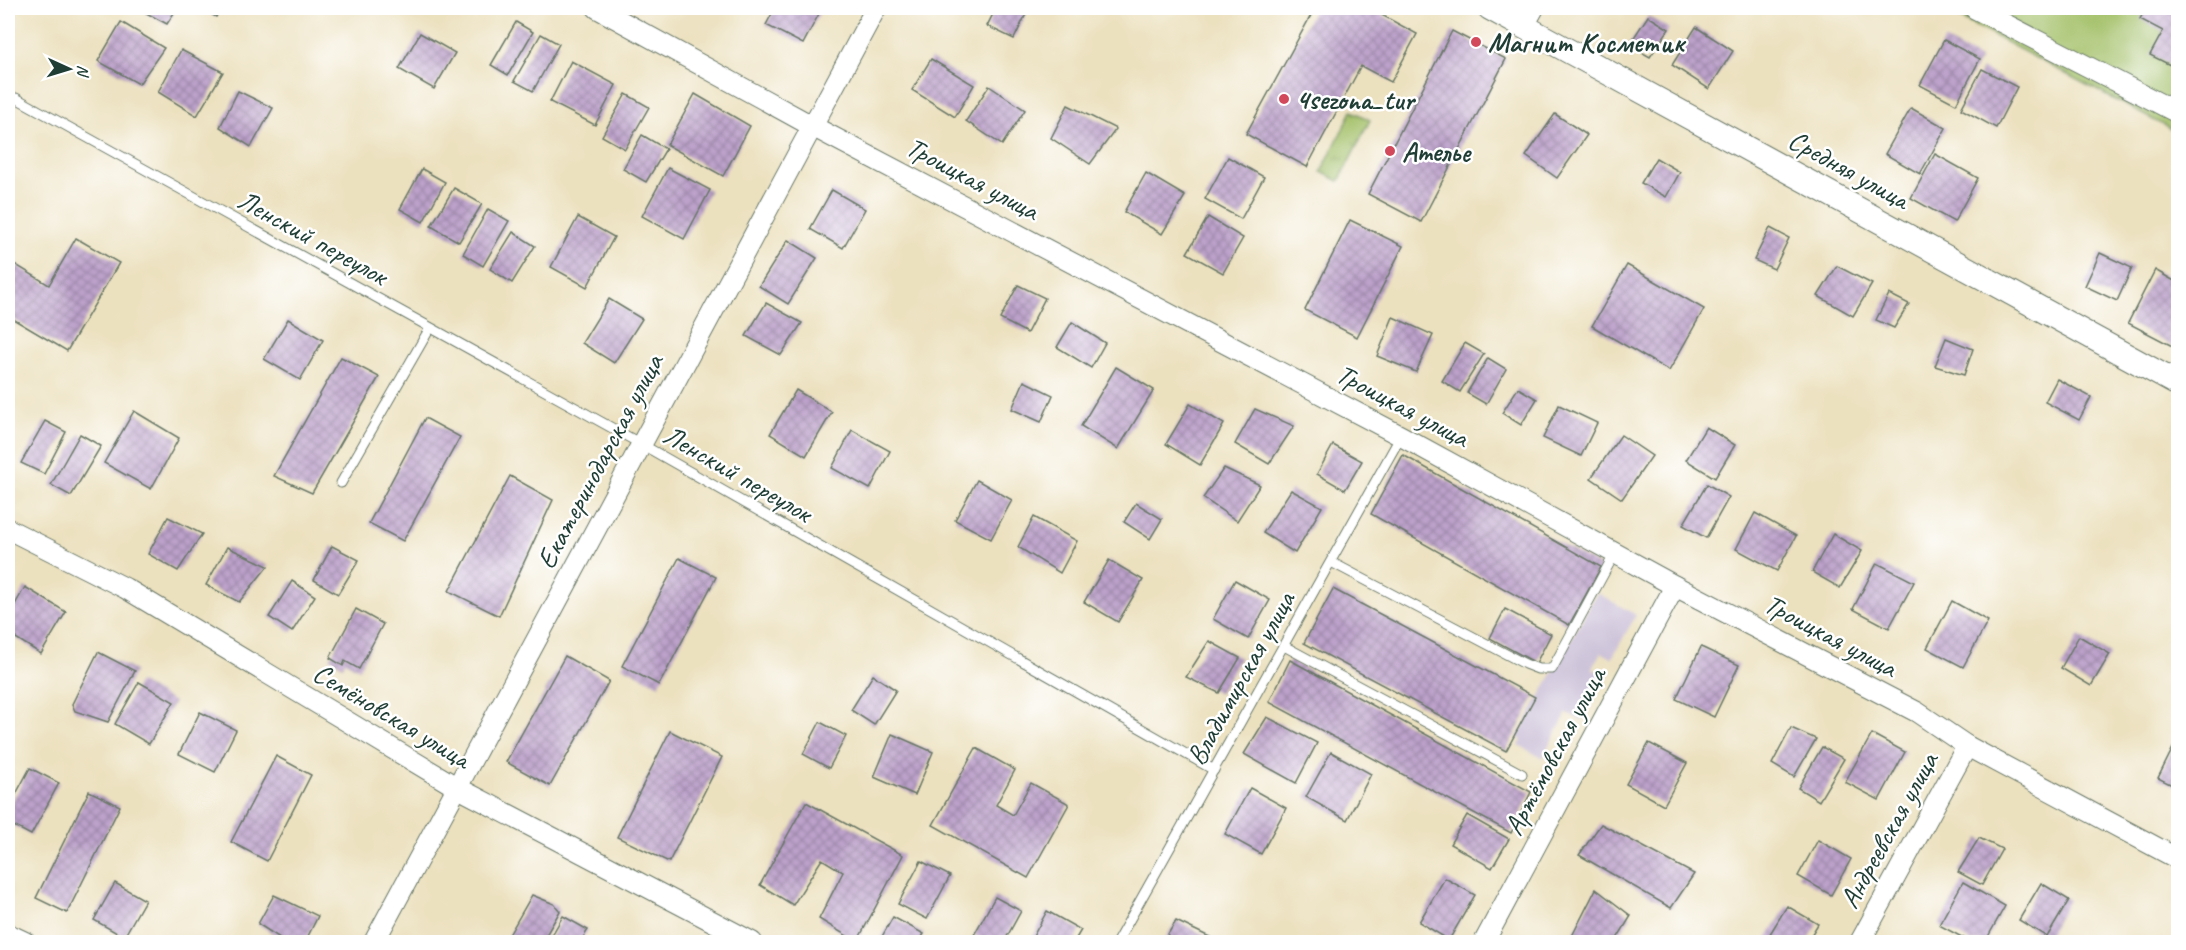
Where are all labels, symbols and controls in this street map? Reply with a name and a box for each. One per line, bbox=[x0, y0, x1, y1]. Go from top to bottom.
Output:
place label: Магнит Косметик bbox=[1488, 25, 1687, 60]
marker: Магнит Косметик bbox=[1469, 35, 1483, 49]
north arrow bbox=[39, 39, 99, 99]
text: N bbox=[72, 64, 93, 79]
place label: 4sezona_tur bbox=[1296, 82, 1416, 117]
marker: 4sezona_tur bbox=[1277, 92, 1291, 106]
street label: Средняя улица bbox=[1782, 122, 1917, 218]
street label: Троицкая улица bbox=[901, 129, 1046, 229]
place label: Ателье bbox=[1402, 134, 1472, 169]
marker: Ателье bbox=[1383, 144, 1397, 158]
street label: Ленский переулок bbox=[232, 182, 396, 294]
street label: Екатеринодарская улица bbox=[528, 347, 672, 574]
street label: Троицкая улица bbox=[1331, 356, 1476, 456]
street label: Ленский переулок bbox=[657, 417, 821, 531]
street label: Владимирская улица bbox=[1178, 584, 1303, 771]
street label: Троицкая улица bbox=[1759, 586, 1904, 686]
street label: Семёновская улица bbox=[307, 655, 479, 777]
street label: Артёмовская улица bbox=[1496, 659, 1614, 841]
street label: Андреевская улица bbox=[1831, 745, 1946, 914]

